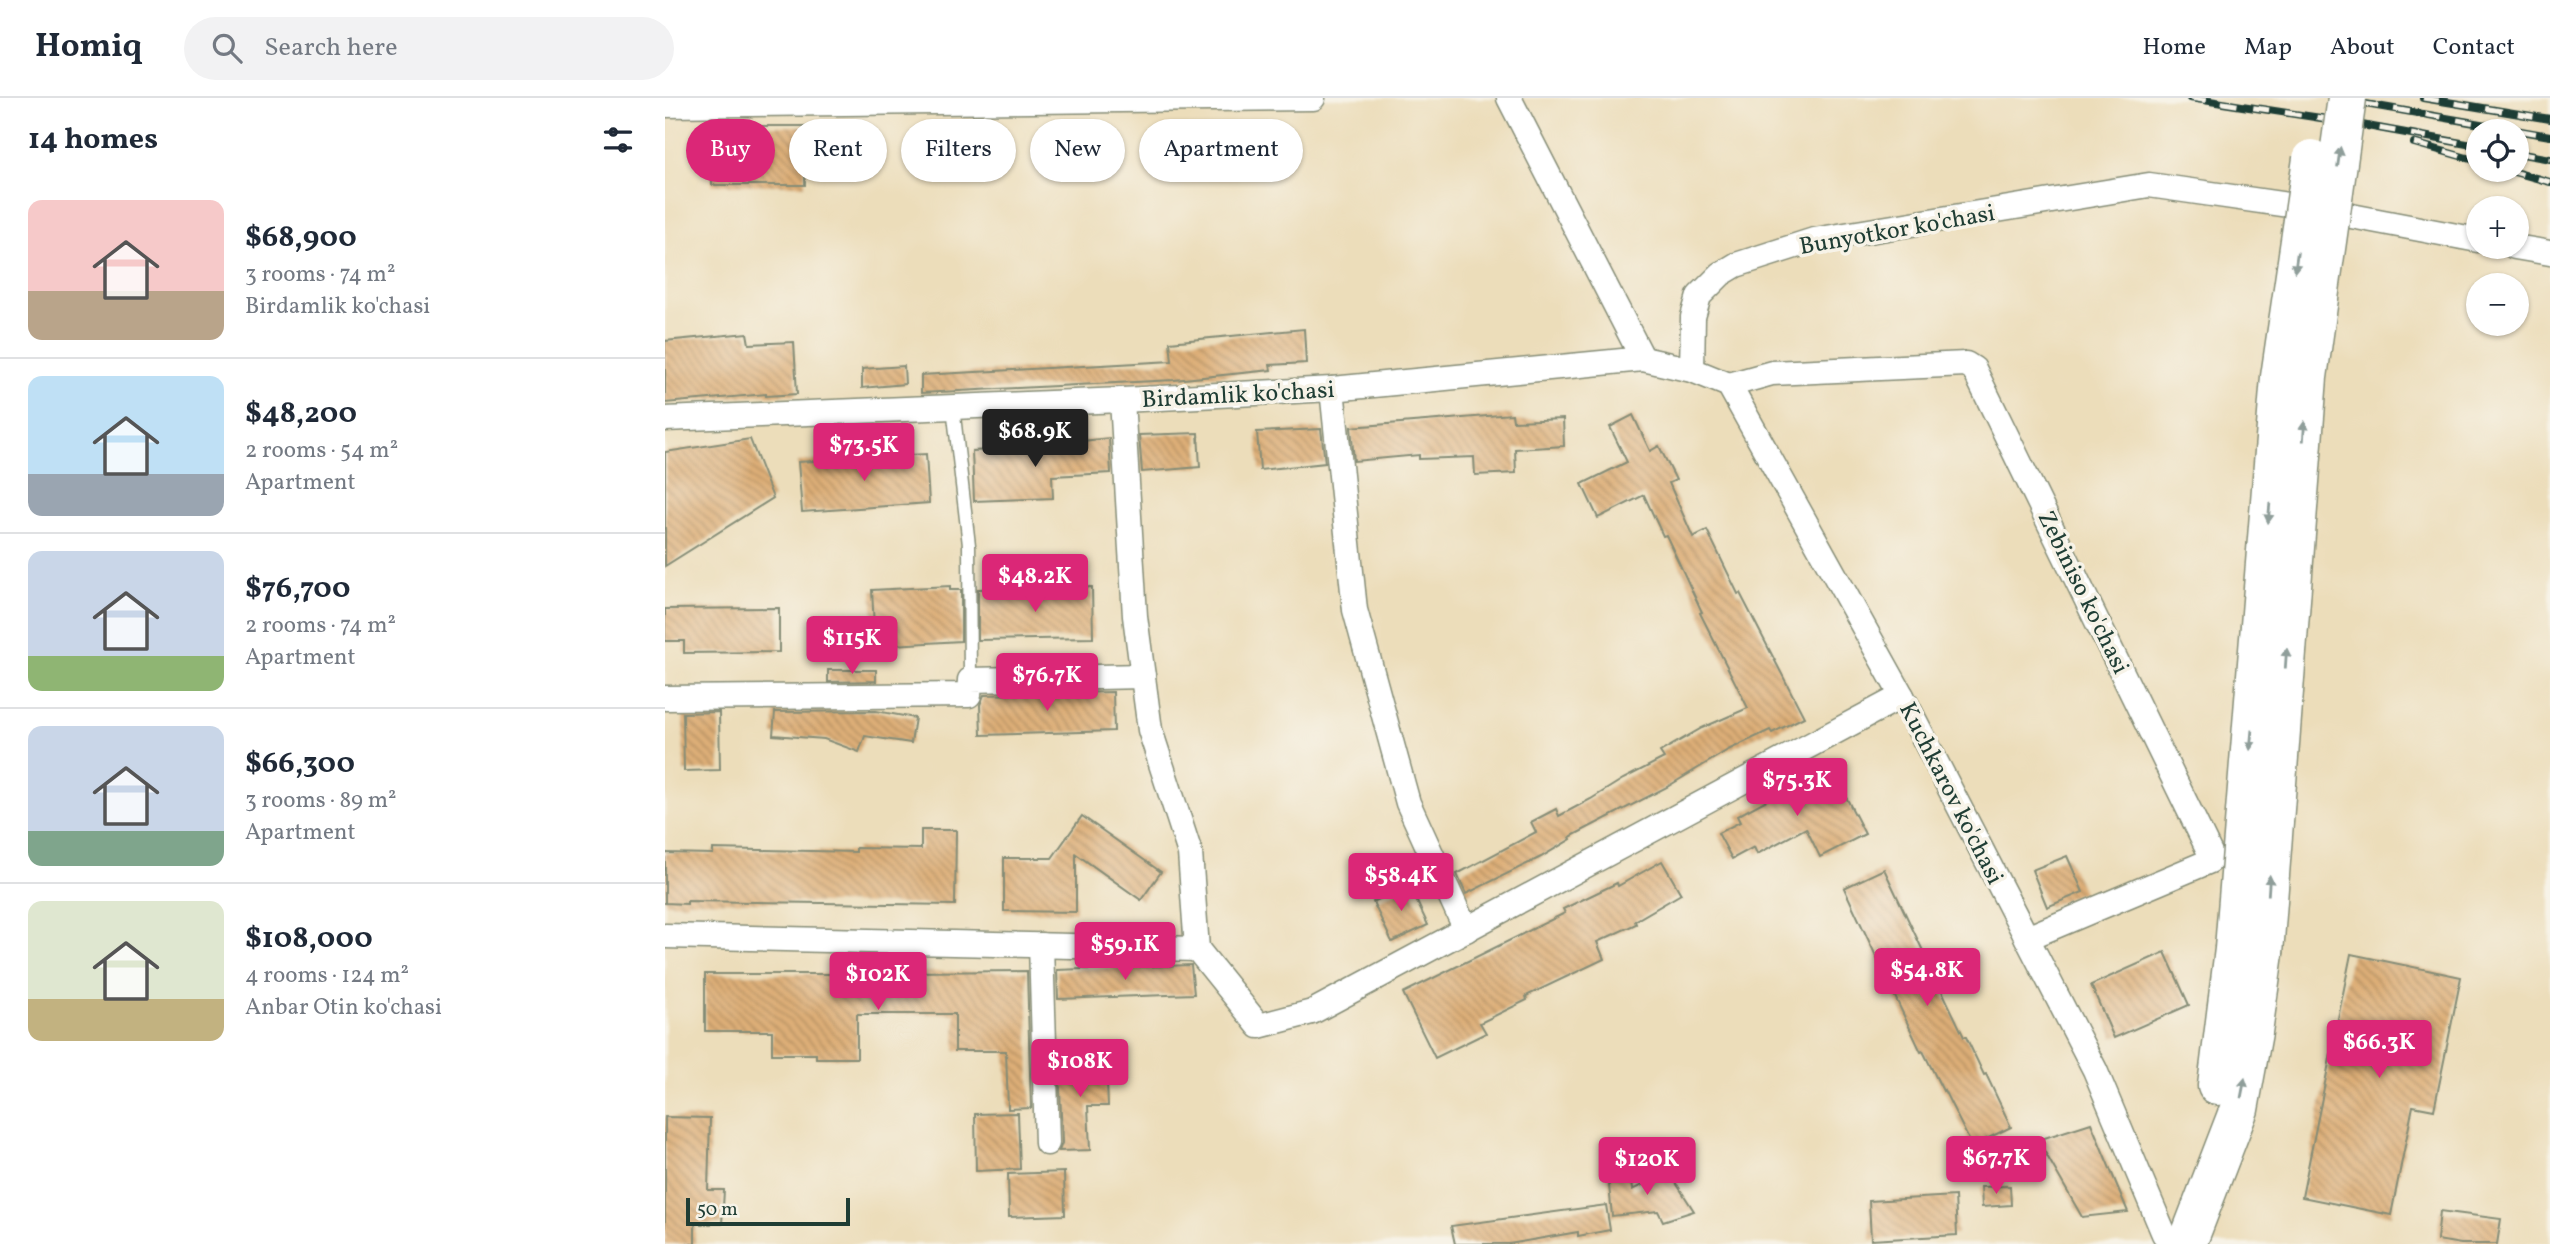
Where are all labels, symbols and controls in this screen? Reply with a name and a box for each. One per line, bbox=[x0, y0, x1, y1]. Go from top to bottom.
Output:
search box bbox=[184, 17, 674, 80]
text: Homiq bbox=[35, 25, 142, 71]
icon: search bbox=[208, 29, 246, 67]
text: Search here bbox=[264, 30, 397, 66]
text: Home bbox=[2142, 31, 2206, 65]
text: Map bbox=[2244, 31, 2292, 65]
text: About bbox=[2330, 31, 2395, 65]
text: Contact bbox=[2433, 31, 2515, 65]
text: 14 homes bbox=[28, 119, 158, 161]
chip: Buy bbox=[686, 119, 775, 182]
chip: Rent bbox=[789, 119, 887, 182]
chip: Filters bbox=[901, 119, 1016, 182]
chip: New bbox=[1030, 119, 1125, 182]
chip: Apartment bbox=[1139, 119, 1303, 182]
map controls bbox=[2466, 119, 2529, 336]
button: locate bbox=[2466, 119, 2529, 182]
icon: filters bbox=[599, 121, 637, 159]
one-way arrow bbox=[2334, 146, 2345, 168]
button: + bbox=[2466, 196, 2529, 259]
street label: Bunyotkor ko'chasi bbox=[1797, 197, 1998, 265]
text: $68,900 bbox=[245, 217, 357, 259]
icon: home bbox=[84, 228, 168, 312]
one-way arrow bbox=[2291, 252, 2302, 274]
text: 3 rooms · 74 m² bbox=[245, 259, 395, 291]
button: − bbox=[2466, 273, 2529, 336]
text: Birdamlik ko'chasi bbox=[245, 291, 430, 323]
street label: Birdamlik ko'chasi bbox=[1141, 374, 1335, 418]
text: $48,200 bbox=[245, 393, 357, 435]
icon: home bbox=[84, 404, 168, 488]
pin: $68.9K bbox=[978, 410, 1092, 469]
text: $68.9K bbox=[998, 416, 1072, 448]
one-way arrow bbox=[2298, 420, 2309, 442]
pin: $73.5K bbox=[807, 424, 921, 483]
text: $73.5K bbox=[829, 430, 899, 462]
text: 2 rooms · 54 m² bbox=[245, 435, 398, 467]
text: Apartment bbox=[245, 467, 356, 499]
one-way arrow bbox=[2263, 502, 2274, 524]
street label: Zebiniso ko'chasi bbox=[2028, 505, 2137, 680]
pin: $48.2K bbox=[978, 554, 1092, 614]
text: $48.2K bbox=[998, 561, 1072, 593]
text: $76,700 bbox=[245, 568, 351, 610]
icon: home bbox=[84, 579, 168, 663]
text: 2 rooms · 74 m² bbox=[245, 610, 396, 642]
pin: $115K bbox=[803, 616, 901, 676]
text: $115K bbox=[822, 623, 882, 655]
text: Apartment bbox=[245, 642, 356, 674]
one-way arrow bbox=[2281, 647, 2292, 669]
pin: $76.7K bbox=[990, 654, 1104, 713]
text: $76.7K bbox=[1012, 660, 1082, 692]
street label: Kuchkarov ko'chasi bbox=[1890, 697, 2011, 891]
one-way arrow bbox=[2245, 729, 2256, 751]
text: $66,300 bbox=[245, 743, 355, 785]
icon: home bbox=[84, 754, 168, 838]
pin: $75.3K bbox=[1740, 758, 1854, 818]
text: $75.3K bbox=[1762, 765, 1832, 797]
text: 3 rooms · 89 m² bbox=[245, 785, 397, 817]
text: Apartment bbox=[245, 817, 356, 849]
pin: $58.4K bbox=[1344, 854, 1458, 913]
text: $58.4K bbox=[1364, 860, 1438, 892]
one-way arrow bbox=[2264, 874, 2275, 896]
text: $108,000 bbox=[245, 918, 373, 960]
pin: $59.1K bbox=[1068, 922, 1182, 982]
icon: home bbox=[84, 929, 168, 1013]
text: $59.1K bbox=[1091, 929, 1159, 961]
pin: $54.8K bbox=[1870, 948, 1984, 1008]
pin: $102K bbox=[829, 953, 927, 1012]
text: $54.8K bbox=[1890, 955, 1964, 987]
text: $102K bbox=[846, 959, 910, 991]
text: 4 rooms · 124 m² bbox=[245, 960, 409, 992]
text: Anbar Otin ko'chasi bbox=[245, 992, 442, 1024]
pin: $66.3K bbox=[2322, 1020, 2436, 1080]
text: $66.3K bbox=[2343, 1027, 2415, 1059]
pin: $108K bbox=[1031, 1040, 1129, 1099]
text: $108K bbox=[1047, 1046, 1113, 1078]
one-way arrow bbox=[2237, 1076, 2248, 1098]
pin: $67.7K bbox=[1939, 1136, 2053, 1196]
pin: $120K bbox=[1598, 1138, 1696, 1197]
text: $67.7K bbox=[1962, 1143, 2030, 1175]
text: $120K bbox=[1615, 1144, 1679, 1176]
scale bar bbox=[686, 1195, 851, 1227]
text: 50 m bbox=[697, 1197, 738, 1223]

